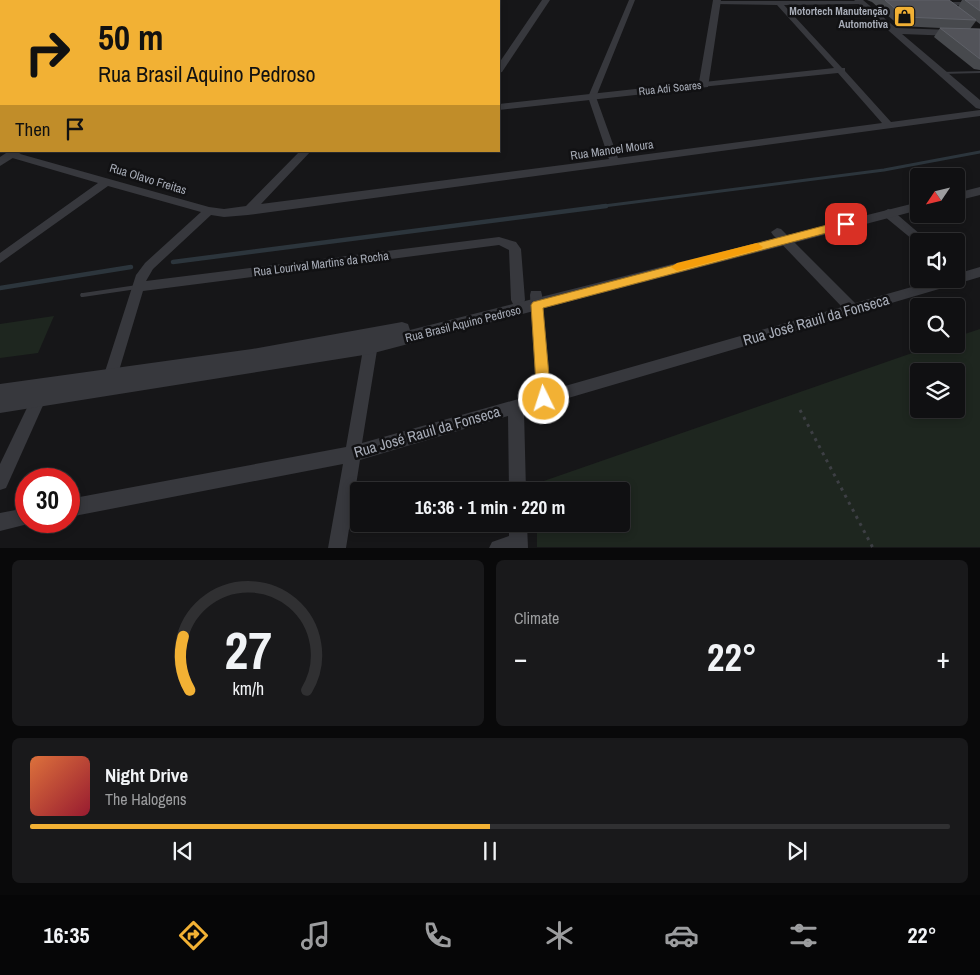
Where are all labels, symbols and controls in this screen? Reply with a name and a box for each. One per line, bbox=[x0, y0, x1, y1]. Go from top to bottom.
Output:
place label: Motortech Manutenção Automotiva bbox=[789, 4, 888, 31]
shop icon: Motortech Manutenção Automotiva bbox=[892, 5, 916, 29]
text: 50 m bbox=[98, 14, 163, 61]
icon: right bbox=[15, 20, 80, 85]
text: Rua Brasil Aquino Pedroso bbox=[98, 59, 316, 89]
street label: Rua Adi Soares bbox=[638, 78, 703, 98]
icon: arrive bbox=[61, 115, 89, 143]
text: Then bbox=[15, 116, 51, 142]
street label: Rua Manoel Moura bbox=[569, 136, 655, 164]
street label: Rua Olavo Freitas bbox=[107, 160, 189, 198]
north arrow bbox=[910, 168, 965, 222]
map controls bbox=[910, 168, 965, 418]
pin bbox=[825, 203, 867, 245]
icon: arrive bbox=[832, 210, 860, 238]
button: sound bbox=[910, 233, 965, 288]
street label: Rua Lourival Martins da Rocha bbox=[252, 248, 390, 280]
street label: Rua José Rauil da Fonseca bbox=[740, 289, 892, 350]
button: search bbox=[910, 298, 965, 353]
street label: Rua Brasil Aquino Pedroso bbox=[403, 302, 523, 346]
button: layers bbox=[910, 363, 965, 418]
position arrow bbox=[517, 372, 569, 424]
street label: Rua José Rauil da Fonseca bbox=[351, 401, 503, 462]
speed limit sign: 30 bbox=[15, 468, 80, 533]
text: 16:36 · 1 min · 220 m bbox=[415, 494, 565, 520]
text: Climate bbox=[514, 607, 559, 629]
text: 27 bbox=[224, 615, 272, 685]
text: 22° bbox=[707, 632, 757, 683]
text: − bbox=[514, 639, 527, 677]
text: + bbox=[937, 639, 950, 677]
text: km/h bbox=[232, 677, 264, 701]
text: Night Drive bbox=[105, 762, 188, 788]
text: The Halogens bbox=[105, 788, 187, 810]
icon: previous bbox=[169, 837, 197, 865]
icon: pause bbox=[476, 837, 504, 865]
icon: next bbox=[783, 837, 811, 865]
icon: directions bbox=[176, 918, 211, 953]
icon: music bbox=[298, 918, 333, 953]
icon: phone bbox=[420, 918, 455, 953]
icon: climate bbox=[542, 918, 577, 953]
icon: car bbox=[664, 918, 699, 953]
icon: filters bbox=[786, 918, 821, 953]
text: 16:35 bbox=[43, 920, 90, 950]
text: 22° bbox=[908, 920, 936, 950]

